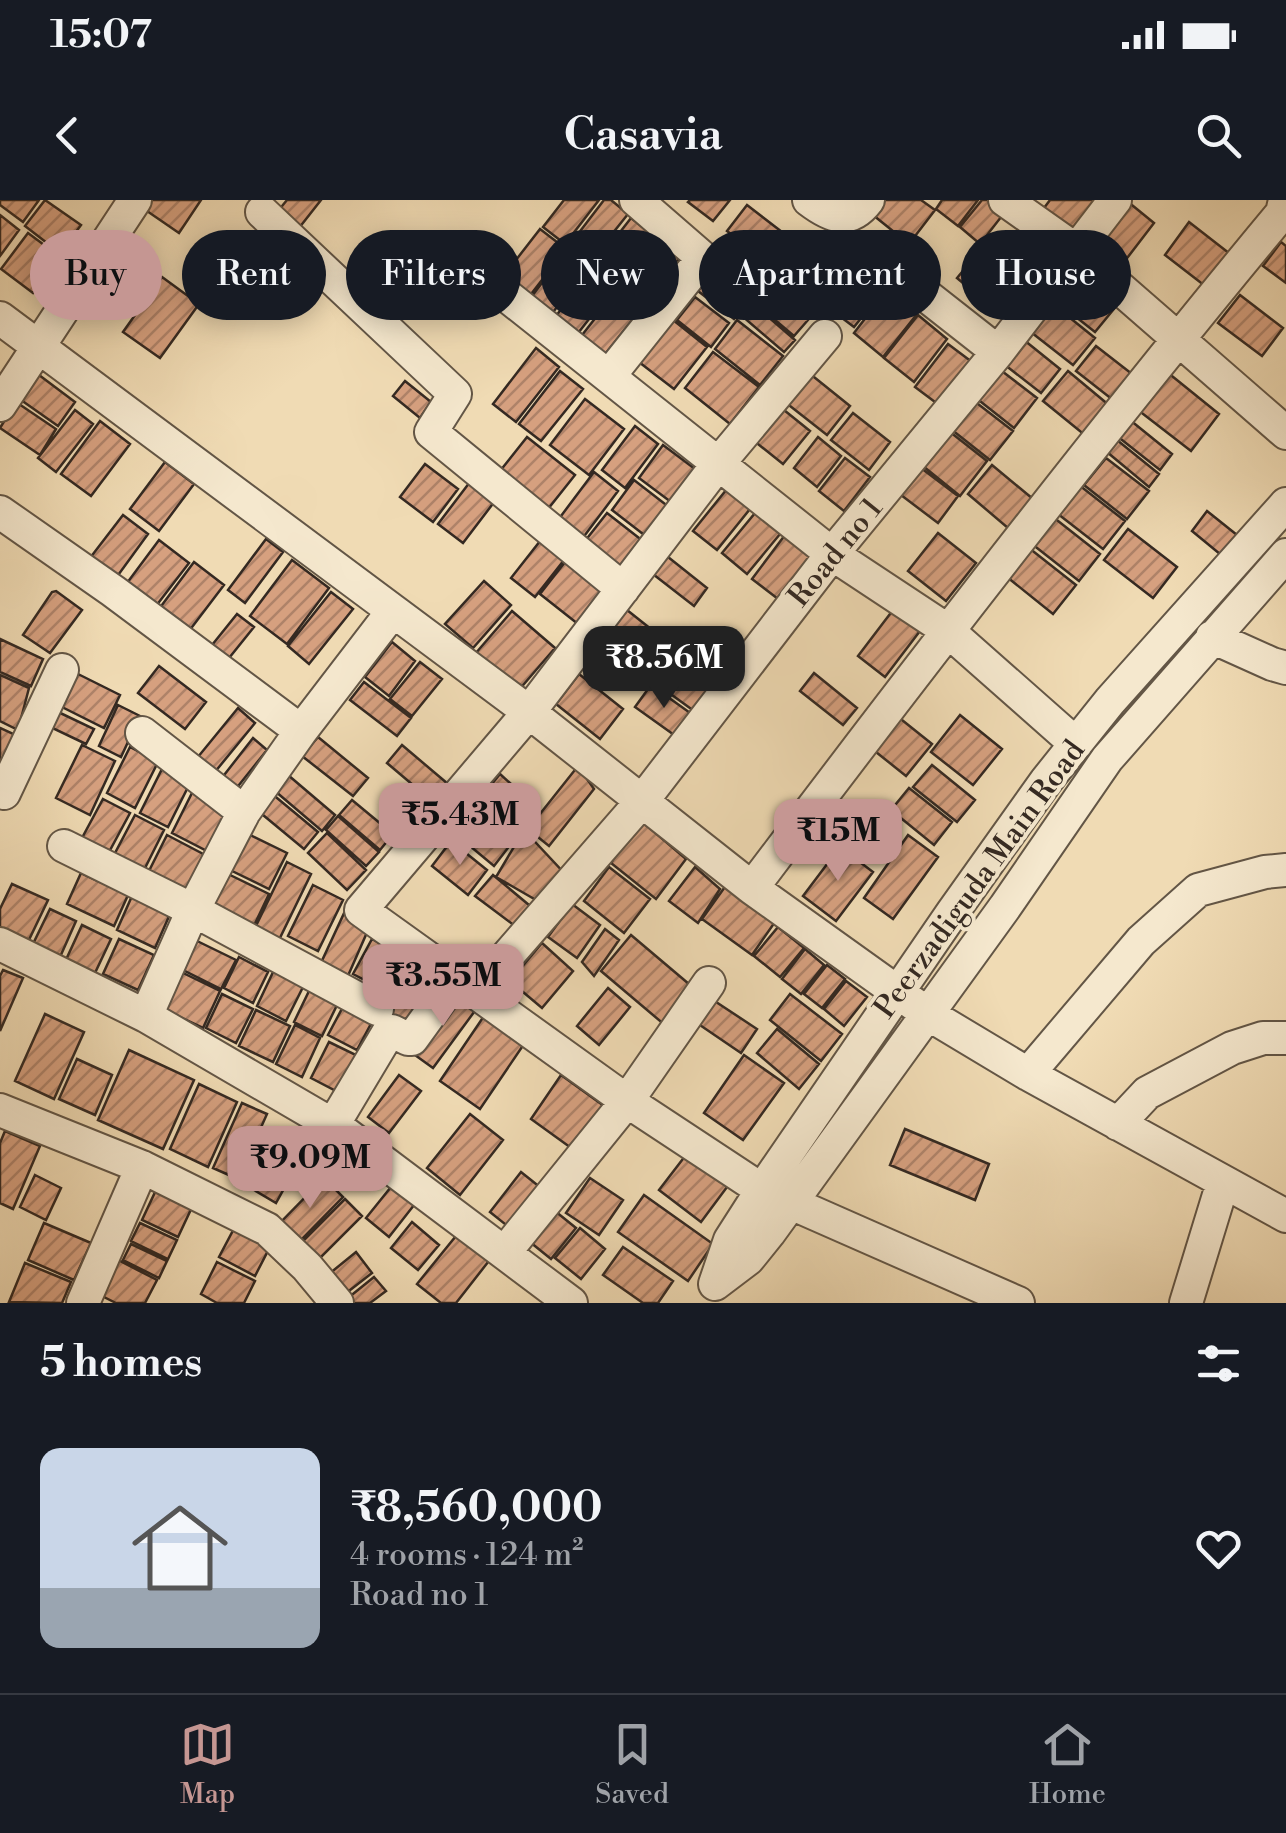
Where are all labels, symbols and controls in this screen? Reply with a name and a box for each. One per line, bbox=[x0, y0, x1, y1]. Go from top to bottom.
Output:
text: 15:07 bbox=[50, 12, 152, 59]
text: Casavia bbox=[563, 107, 723, 164]
icon: back bbox=[40, 108, 95, 163]
icon: search bbox=[1191, 108, 1246, 163]
chip: Buy bbox=[30, 230, 162, 320]
chip: Rent bbox=[182, 230, 326, 320]
chip: Filters bbox=[346, 230, 521, 320]
chip: New bbox=[541, 230, 679, 320]
chip: Apartment bbox=[699, 230, 941, 320]
chip: House bbox=[961, 230, 1131, 320]
street label: Road no 1 bbox=[780, 490, 891, 615]
pin: ₹8.56M bbox=[583, 626, 745, 711]
text: ₹8.56M bbox=[605, 638, 723, 678]
street label: Peerzadiguda Main Road bbox=[866, 733, 1094, 1026]
pin: ₹5.43M bbox=[379, 783, 541, 868]
text: ₹5.43M bbox=[401, 795, 519, 835]
pin: ₹15M bbox=[779, 799, 897, 884]
text: ₹15M bbox=[796, 811, 880, 851]
pin: ₹3.55M bbox=[362, 944, 524, 1029]
text: ₹3.55M bbox=[385, 956, 501, 996]
pin: ₹9.09M bbox=[229, 1126, 391, 1211]
text: ₹9.09M bbox=[249, 1138, 371, 1178]
icon: filters bbox=[1191, 1336, 1246, 1391]
text: 5 homes bbox=[40, 1337, 202, 1390]
text: ₹8,560,000 bbox=[350, 1482, 603, 1535]
icon: home bbox=[120, 1488, 240, 1608]
icon: heart bbox=[1191, 1521, 1246, 1576]
text: 4 rooms · 124 m² bbox=[350, 1535, 583, 1575]
text: Road no 1 bbox=[350, 1575, 488, 1615]
tab: Map bbox=[180, 1717, 235, 1812]
tab: Saved bbox=[595, 1717, 669, 1812]
tab: Home bbox=[1029, 1717, 1106, 1812]

